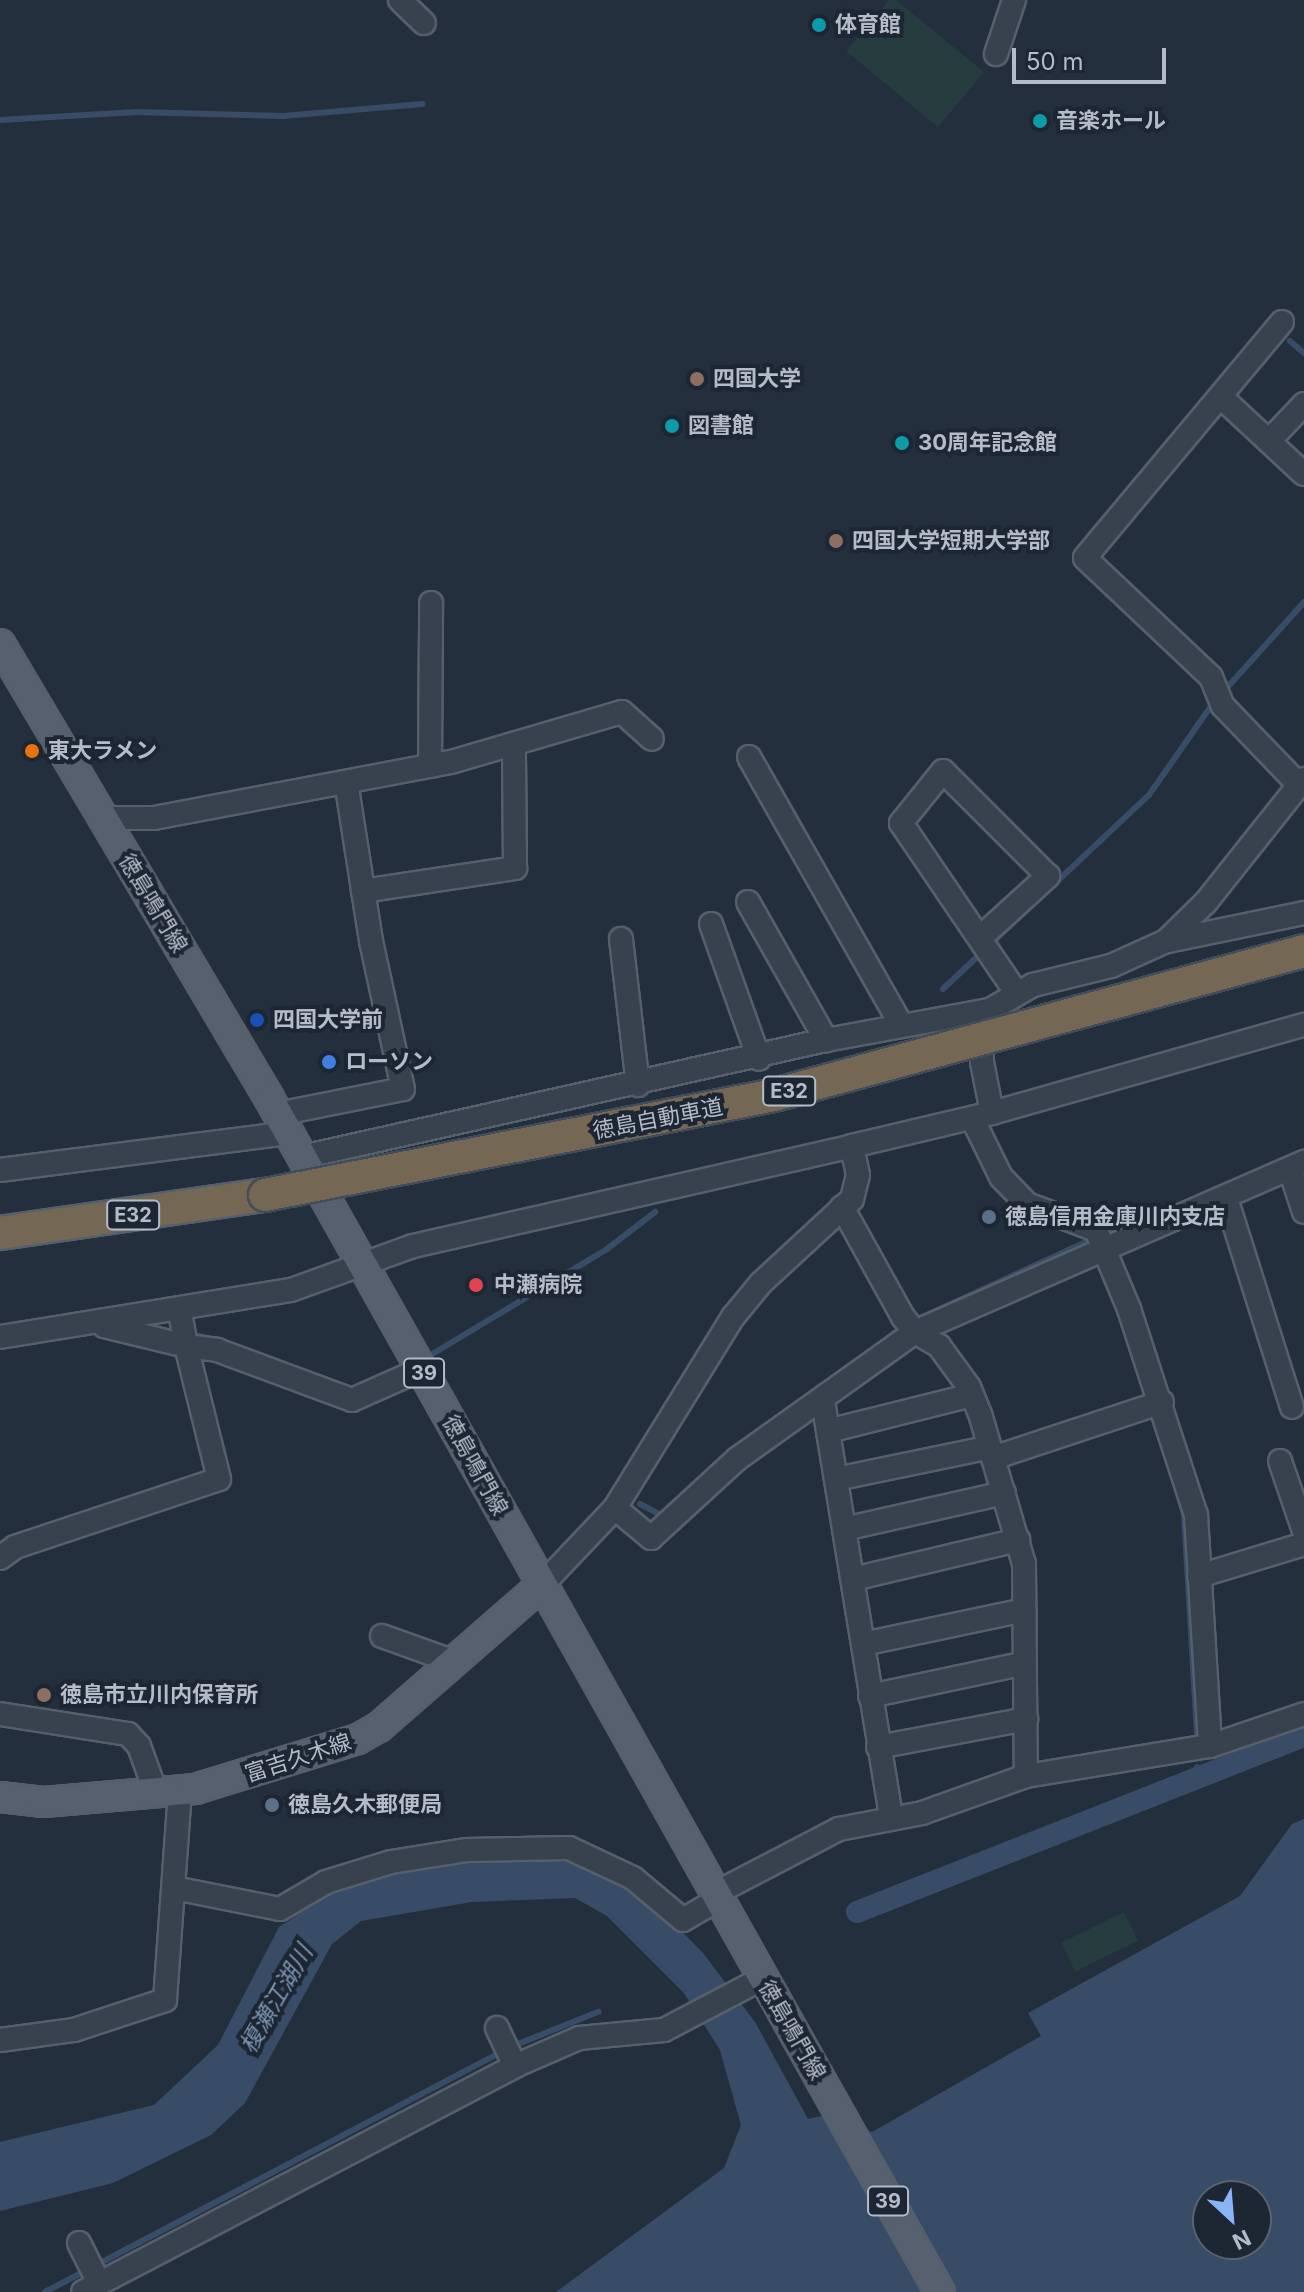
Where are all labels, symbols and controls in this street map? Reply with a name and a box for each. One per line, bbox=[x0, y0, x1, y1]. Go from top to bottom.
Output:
place label: 体育館 bbox=[835, 12, 901, 38]
marker: 体育館 bbox=[810, 16, 828, 34]
scale bar bbox=[1016, 32, 1170, 82]
text: 50 m bbox=[1026, 47, 1084, 76]
place label: 音楽ホール bbox=[1056, 108, 1166, 134]
marker: 音楽ホール bbox=[1031, 112, 1049, 130]
place label: 四国大学 bbox=[713, 366, 801, 392]
marker: 四国大学 bbox=[688, 370, 706, 388]
place label: 図書館 bbox=[688, 413, 754, 439]
marker: 図書館 bbox=[663, 417, 681, 435]
place label: 30周年記念館 bbox=[918, 430, 1057, 456]
marker: 30周年記念館 bbox=[893, 434, 911, 452]
place label: 四国大学短期大学部 bbox=[852, 528, 1050, 554]
marker: 四国大学短期大学部 bbox=[827, 532, 845, 550]
place label: 東大ラメン bbox=[48, 738, 158, 764]
marker: 東大ラメン bbox=[23, 742, 41, 760]
street label: 徳島鳴門線 bbox=[113, 849, 193, 957]
place label: 四国大学前 bbox=[273, 1007, 383, 1033]
marker: 四国大学前 bbox=[248, 1011, 266, 1029]
place label: ローソン bbox=[345, 1049, 433, 1075]
marker: ローソン bbox=[320, 1053, 338, 1071]
road number: E32 bbox=[761, 1075, 817, 1107]
street label: 徳島自動車道 bbox=[591, 1093, 725, 1145]
road number: E32 bbox=[105, 1199, 161, 1231]
place label: 徳島信用金庫川内支店 bbox=[1005, 1204, 1225, 1230]
marker: 徳島信用金庫川内支店 bbox=[980, 1208, 998, 1226]
place label: 中瀬病院 bbox=[494, 1272, 582, 1298]
marker: 中瀬病院 bbox=[465, 1274, 487, 1296]
road number: 39 bbox=[402, 1357, 446, 1389]
street label: 徳島鳴門線 bbox=[437, 1410, 513, 1520]
place label: 徳島市立川内保育所 bbox=[60, 1682, 258, 1708]
marker: 徳島市立川内保育所 bbox=[35, 1686, 53, 1704]
street label: 富吉久木線 bbox=[242, 1728, 354, 1788]
place label: 徳島久木郵便局 bbox=[288, 1792, 442, 1818]
marker: 徳島久木郵便局 bbox=[263, 1796, 281, 1814]
water label: 榎瀬江湖川 bbox=[234, 1940, 318, 2058]
street label: 徳島鳴門線 bbox=[753, 1976, 831, 2084]
north arrow bbox=[1192, 2180, 1272, 2260]
road number: 39 bbox=[866, 2185, 910, 2217]
text: N bbox=[1228, 2224, 1255, 2255]

